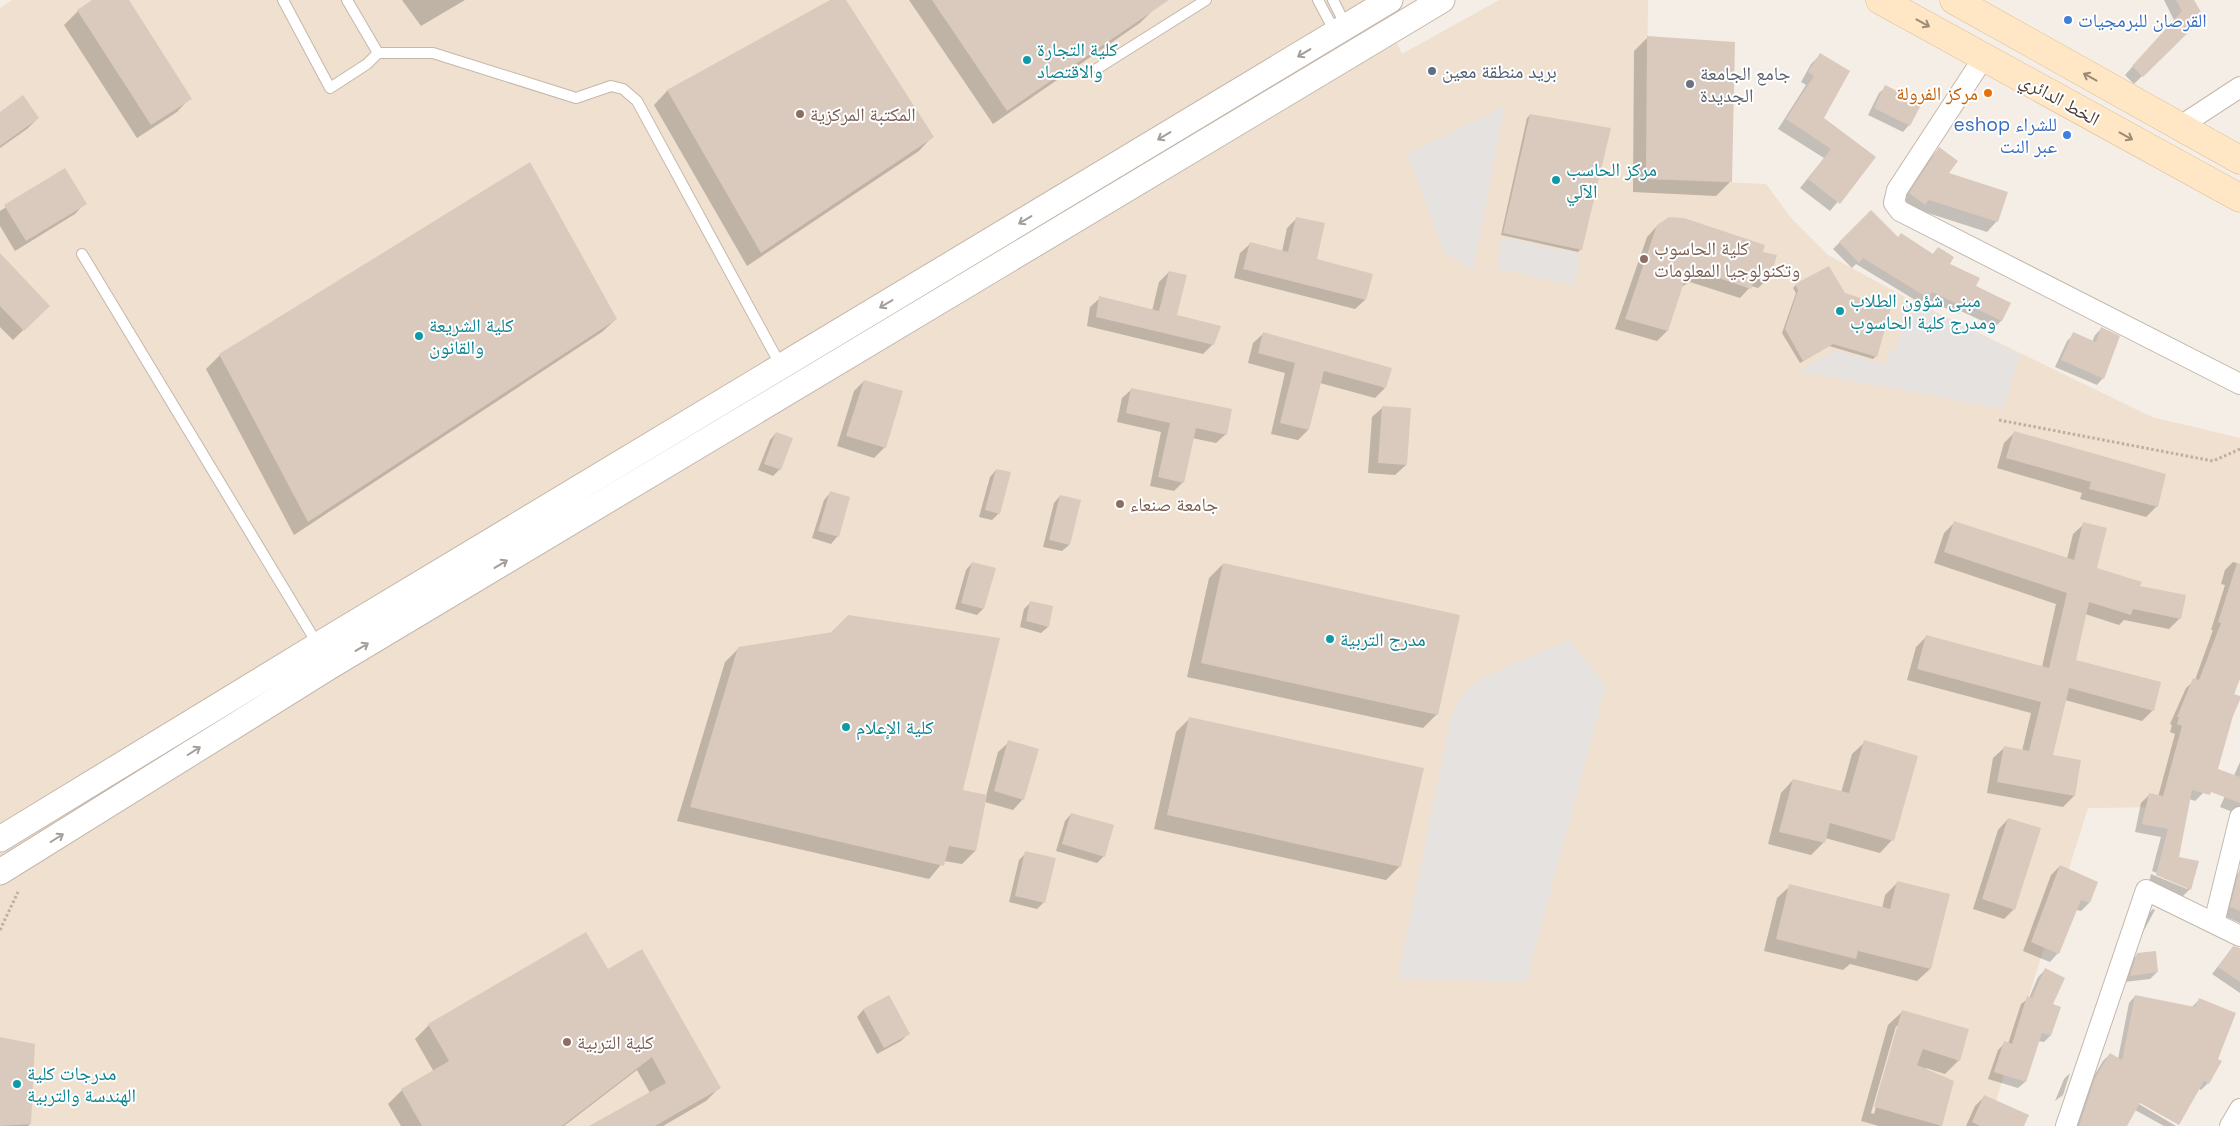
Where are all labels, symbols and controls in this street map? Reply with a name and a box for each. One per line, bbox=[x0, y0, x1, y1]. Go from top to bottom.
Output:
place label: القرصان للبرمجيات bbox=[2078, 8, 2207, 33]
marker: القرصان للبرمجيات bbox=[2062, 14, 2074, 26]
one-way arrow bbox=[1915, 19, 1929, 29]
place label: كلية التجارة والاقتصاد bbox=[1037, 37, 1118, 84]
one-way arrow bbox=[1297, 48, 1311, 58]
marker: كلية التجارة والاقتصاد bbox=[1021, 54, 1033, 66]
place label: بريد منطقة معين bbox=[1442, 59, 1557, 84]
place label: جامع الجامعة الجديدة bbox=[1700, 61, 1791, 108]
marker: بريد منطقة معين bbox=[1426, 65, 1438, 77]
street label: الخط الدائري bbox=[2014, 67, 2104, 134]
one-way arrow bbox=[2083, 72, 2098, 82]
marker: جامع الجامعة الجديدة bbox=[1684, 78, 1696, 90]
place label: مركز الفرولة bbox=[1896, 81, 1978, 106]
marker: مركز الفرولة bbox=[1982, 87, 1994, 99]
place label: المكتبة المركزية bbox=[810, 102, 916, 127]
marker: المكتبة المركزية bbox=[794, 108, 806, 120]
place label: eshop للشراء عبر النت bbox=[1953, 112, 2057, 159]
marker: eshop للشراء عبر النت bbox=[2061, 129, 2073, 141]
one-way arrow bbox=[2119, 131, 2133, 141]
one-way arrow bbox=[1158, 132, 1172, 142]
place label: مركز الحاسب الآلي bbox=[1566, 157, 1657, 207]
marker: مركز الحاسب الآلي bbox=[1550, 174, 1562, 186]
one-way arrow bbox=[1019, 215, 1033, 225]
place label: كلية الحاسوب وتكنولوجيا المعلومات bbox=[1654, 236, 1800, 283]
marker: كلية الحاسوب وتكنولوجيا المعلومات bbox=[1638, 253, 1650, 265]
place label: مبنى شؤون الطلاب ومدرج كلية الحاسوب bbox=[1850, 288, 1996, 335]
one-way arrow bbox=[879, 299, 893, 309]
marker: مبنى شؤون الطلاب ومدرج كلية الحاسوب bbox=[1834, 305, 1846, 317]
place label: كلية الشريعة والقانون bbox=[429, 313, 514, 360]
marker: كلية الشريعة والقانون bbox=[413, 330, 425, 342]
place label: جامعة صنعاء bbox=[1130, 492, 1218, 517]
marker: جامعة صنعاء bbox=[1114, 498, 1126, 510]
one-way arrow bbox=[494, 558, 508, 568]
place label: مدرج التربية bbox=[1340, 627, 1426, 652]
marker: مدرج التربية bbox=[1324, 633, 1336, 645]
one-way arrow bbox=[355, 642, 369, 652]
place label: كلية الإعلام bbox=[856, 715, 934, 741]
marker: كلية الإعلام bbox=[840, 721, 852, 733]
one-way arrow bbox=[187, 746, 201, 756]
one-way arrow bbox=[49, 832, 63, 842]
place label: كلية التربية bbox=[577, 1030, 654, 1055]
marker: كلية التربية bbox=[561, 1036, 573, 1048]
place label: مدرجات كلية الهندسة والتربية bbox=[27, 1061, 136, 1108]
marker: مدرجات كلية الهندسة والتربية bbox=[11, 1078, 23, 1090]

